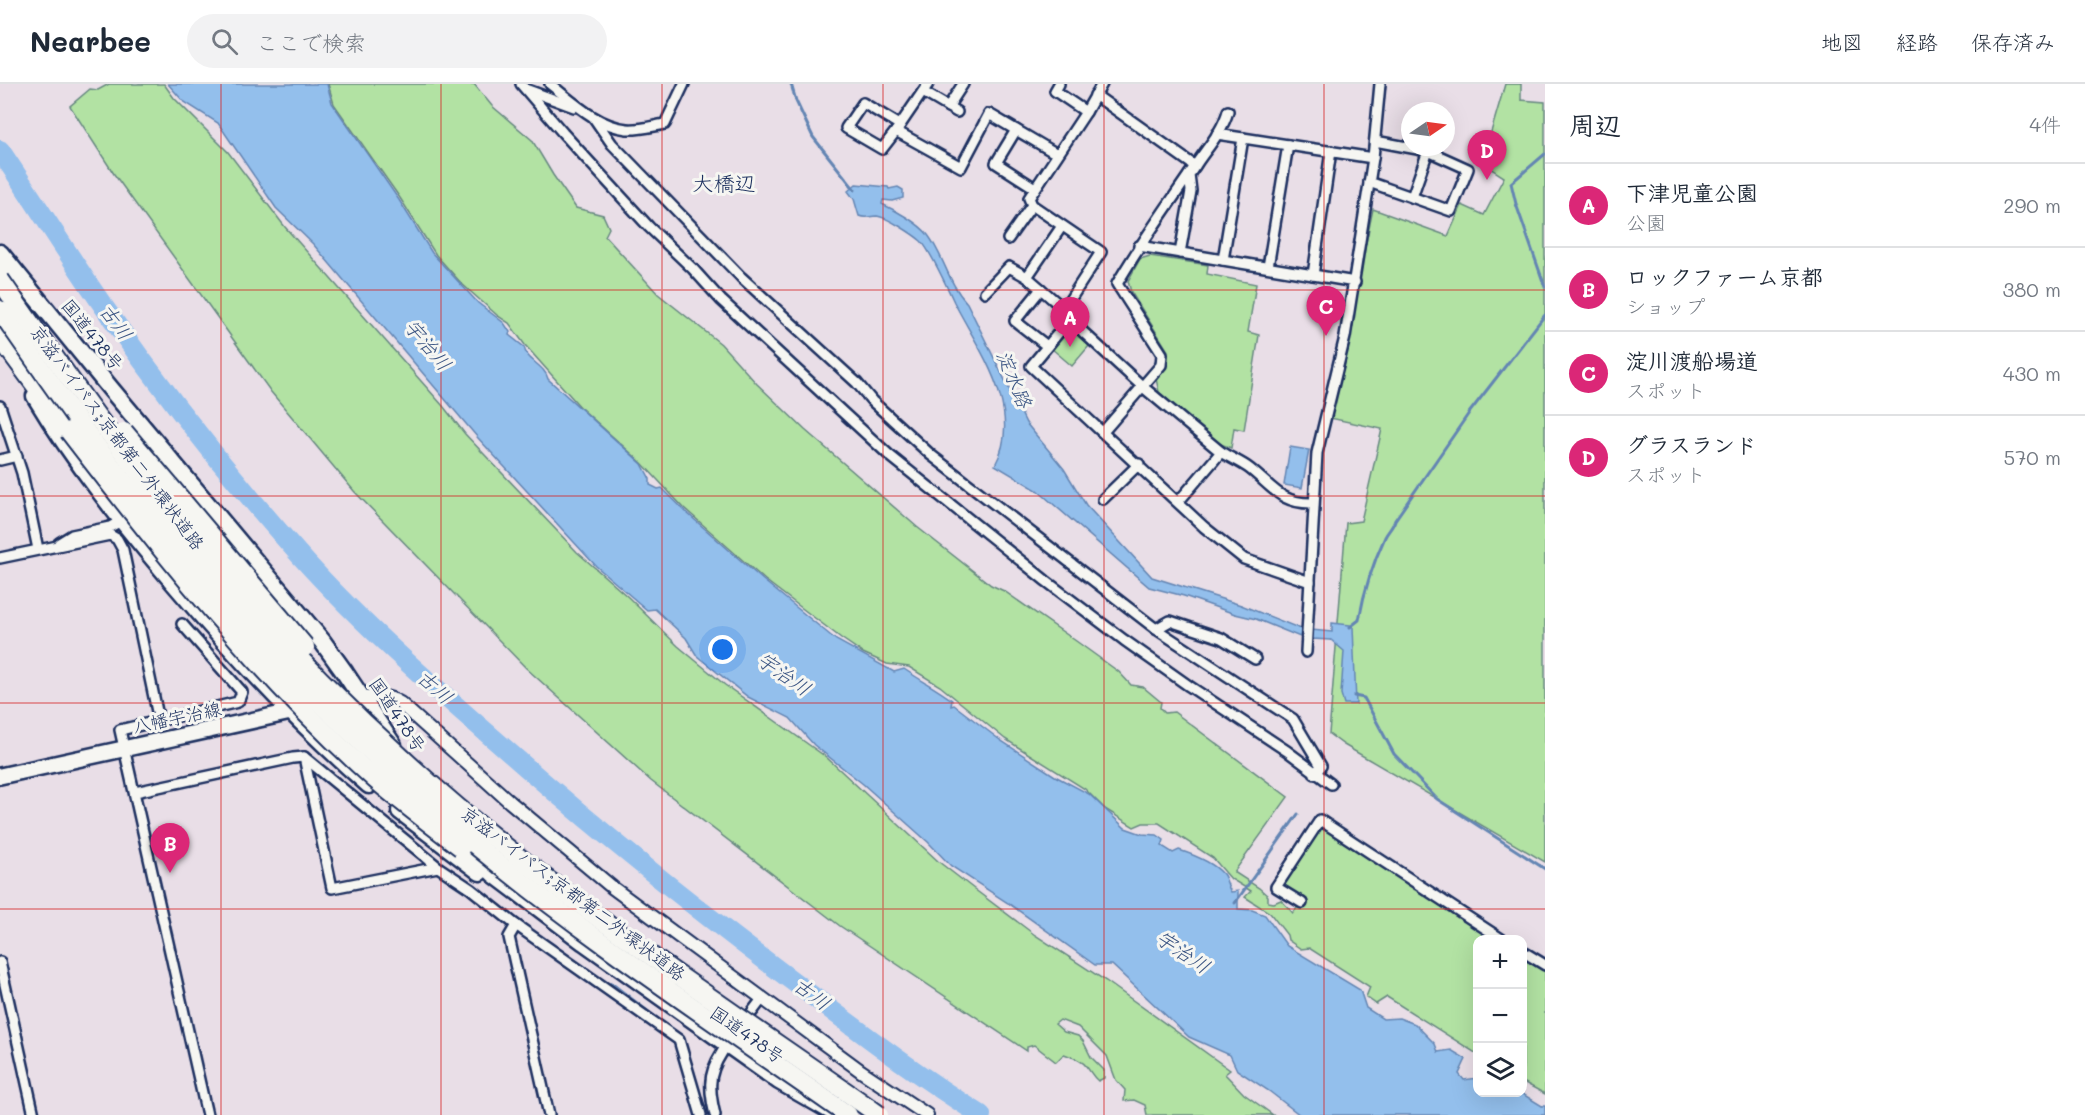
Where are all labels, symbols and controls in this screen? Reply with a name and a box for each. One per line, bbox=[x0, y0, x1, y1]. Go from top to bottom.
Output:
search box bbox=[187, 14, 607, 68]
text: Nearbee bbox=[30, 23, 151, 59]
icon: search bbox=[208, 25, 241, 58]
text: ここで検索 bbox=[256, 28, 366, 57]
text: 地図 bbox=[1821, 28, 1863, 55]
text: 経路 bbox=[1896, 28, 1938, 55]
text: 保存済み bbox=[1971, 28, 2055, 55]
north arrow bbox=[1401, 102, 1455, 156]
text: 周辺 bbox=[1569, 108, 1621, 142]
text: 4件 bbox=[2029, 111, 2061, 137]
pin: D bbox=[1468, 130, 1506, 180]
district label: 大橋辺 bbox=[693, 169, 756, 196]
text: 下津児童公園 bbox=[1626, 178, 1758, 207]
text: A bbox=[1582, 192, 1595, 218]
text: 290 m bbox=[2003, 192, 2061, 218]
text: 公園 bbox=[1626, 209, 1666, 235]
text: ロックファーム京都 bbox=[1626, 262, 1823, 291]
text: B bbox=[1582, 276, 1595, 302]
text: 380 m bbox=[2003, 276, 2061, 302]
pin: C bbox=[1306, 286, 1346, 336]
text: ショップ bbox=[1626, 293, 1705, 319]
street label: 国道478号 bbox=[57, 294, 129, 375]
water label: 古川 bbox=[95, 298, 139, 345]
pin: A bbox=[1050, 298, 1090, 347]
water label: 宇治川 bbox=[400, 313, 458, 376]
street label: 京滋バイパス;京都第二外環状道路 bbox=[25, 320, 210, 555]
water label: 淀水路 bbox=[991, 346, 1039, 412]
text: 淀川渡船場道 bbox=[1626, 346, 1758, 375]
text: C bbox=[1581, 360, 1596, 386]
text: 430 m bbox=[2003, 360, 2061, 386]
text: スポット bbox=[1626, 377, 1706, 403]
text: グラスランド bbox=[1626, 430, 1757, 459]
text: D bbox=[1581, 444, 1596, 470]
text: 570 m bbox=[2004, 444, 2061, 470]
text: スポット bbox=[1626, 461, 1706, 487]
your location bbox=[708, 635, 737, 664]
water label: 宇治川 bbox=[753, 645, 817, 701]
water label: 古川 bbox=[412, 663, 459, 709]
street label: 国道478号 bbox=[364, 672, 432, 757]
street label: 八幡宇治線 bbox=[130, 696, 223, 738]
street label: 京滋バイパス;京都第二外環状道路 bbox=[456, 801, 691, 986]
pin: B bbox=[150, 824, 190, 873]
water label: 宇治川 bbox=[1151, 924, 1216, 979]
map controls bbox=[1473, 935, 1527, 1097]
button: + bbox=[1473, 935, 1527, 989]
water label: 古川 bbox=[789, 971, 836, 1016]
button: − bbox=[1473, 989, 1527, 1043]
street label: 国道478号 bbox=[706, 1000, 789, 1069]
button: layers bbox=[1473, 1043, 1527, 1097]

